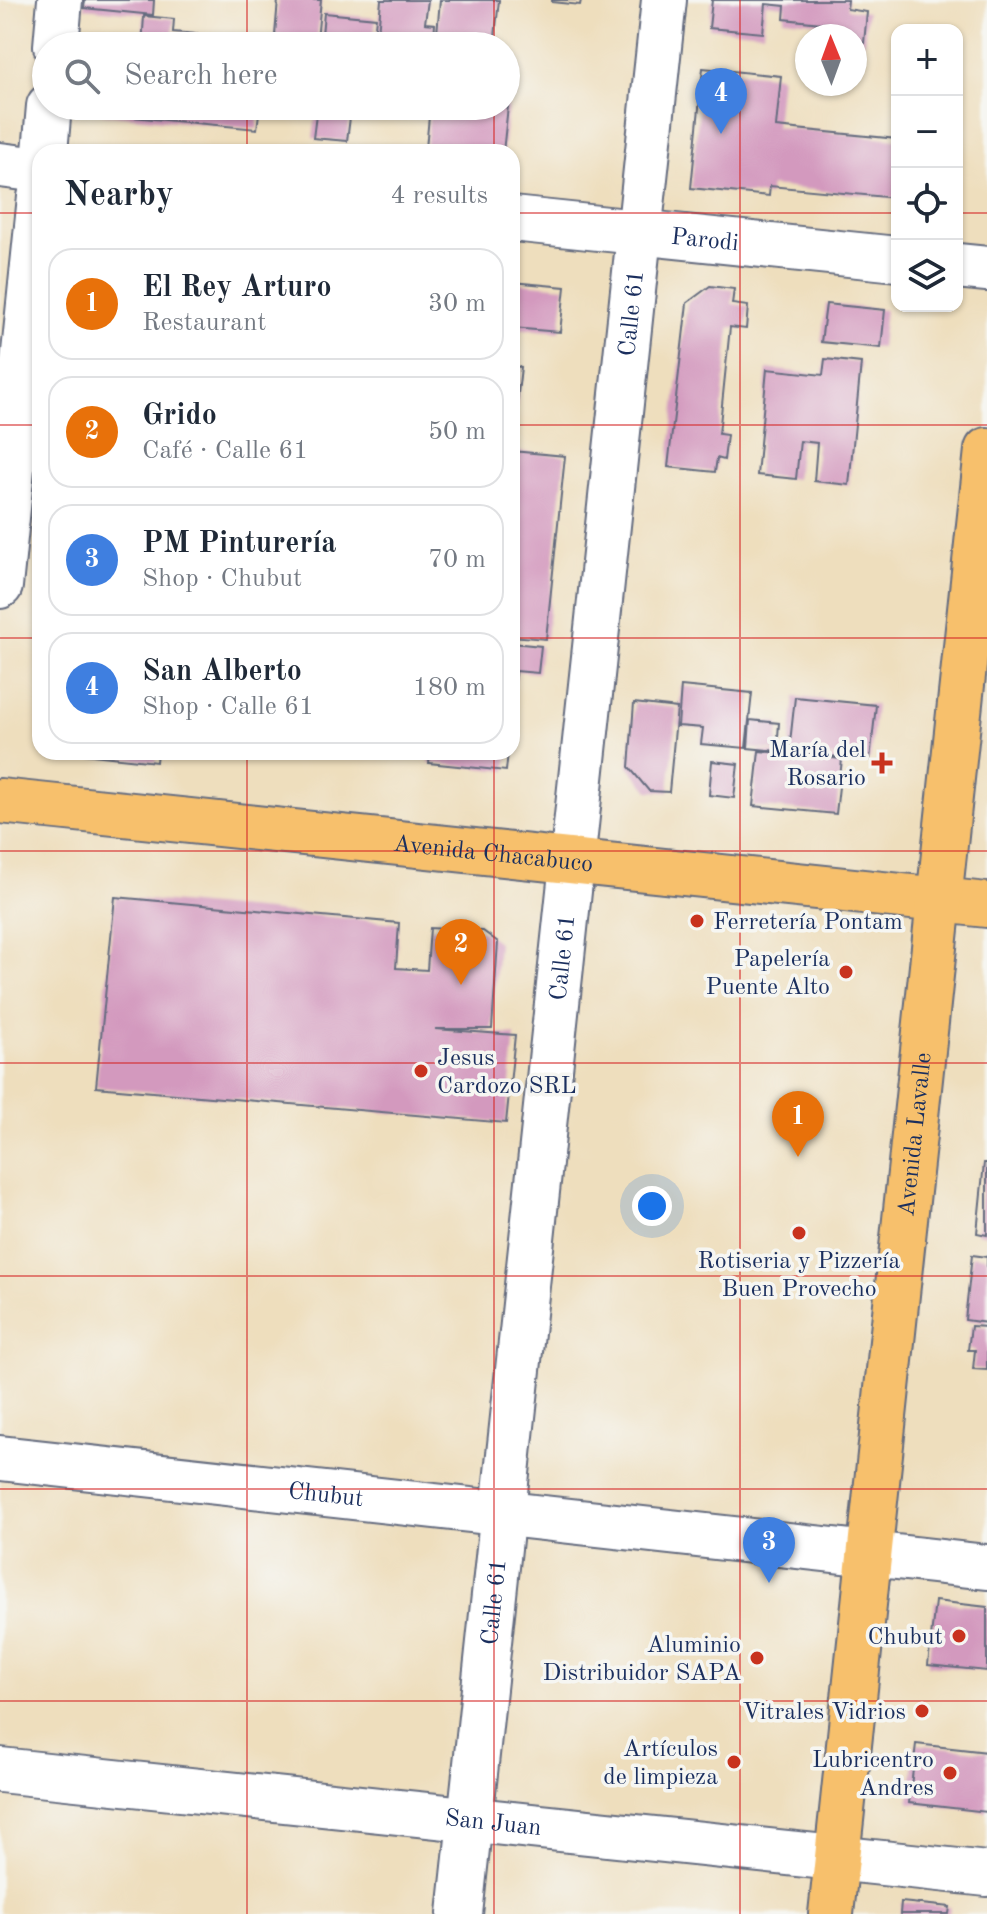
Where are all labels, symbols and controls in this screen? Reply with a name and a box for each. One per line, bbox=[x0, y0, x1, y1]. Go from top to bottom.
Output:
north arrow bbox=[795, 24, 867, 96]
map controls bbox=[891, 24, 963, 312]
button: + bbox=[891, 24, 963, 96]
search box bbox=[32, 32, 520, 120]
icon: search bbox=[60, 54, 104, 98]
text: Search here bbox=[124, 61, 278, 91]
pin: 4 bbox=[695, 68, 747, 134]
button: − bbox=[891, 96, 963, 168]
button: locate bbox=[891, 168, 963, 240]
text: Nearby bbox=[64, 179, 174, 213]
text: 4 results bbox=[390, 183, 488, 209]
street label: Parodi bbox=[670, 226, 740, 256]
button: layers bbox=[891, 240, 963, 312]
street label: Calle 61 bbox=[616, 269, 649, 358]
text: El Rey Arturo bbox=[142, 273, 332, 303]
text: 1 bbox=[84, 291, 100, 317]
text: 30 m bbox=[428, 291, 486, 317]
text: Restaurant bbox=[142, 310, 266, 336]
text: Grido bbox=[142, 401, 217, 431]
text: 2 bbox=[84, 419, 100, 445]
text: 50 m bbox=[428, 419, 486, 445]
text: Café · Calle 61 bbox=[142, 438, 308, 464]
text: PM Pinturería bbox=[142, 529, 337, 559]
text: 3 bbox=[84, 547, 100, 573]
text: 70 m bbox=[428, 547, 486, 573]
text: Shop · Chubut bbox=[142, 566, 302, 592]
text: San Alberto bbox=[142, 657, 302, 687]
text: 4 bbox=[84, 675, 100, 701]
text: 180 m bbox=[413, 675, 486, 701]
text: Shop · Calle 61 bbox=[142, 694, 314, 720]
place label: María del Rosario bbox=[769, 739, 866, 791]
marker: María del Rosario bbox=[873, 754, 891, 772]
street label: Avenida Chacabuco bbox=[392, 833, 594, 877]
place label: Ferretería Pontam bbox=[713, 911, 903, 935]
marker: Ferretería Pontam bbox=[688, 912, 706, 930]
street label: Calle 61 bbox=[547, 913, 580, 1002]
pin: 2 bbox=[435, 919, 487, 985]
place label: Papelería Puente Alto bbox=[706, 948, 830, 1000]
marker: Papelería Puente Alto bbox=[837, 963, 855, 981]
place label: Jesus Cardozo SRL bbox=[437, 1047, 577, 1099]
street label: Avenida Lavalle bbox=[895, 1051, 937, 1218]
marker: Jesus Cardozo SRL bbox=[412, 1062, 430, 1080]
pin: 1 bbox=[772, 1091, 824, 1157]
your location bbox=[632, 1186, 672, 1226]
marker: Rotiseria y Pizzería Buen Provecho bbox=[790, 1224, 808, 1242]
place label: Rotiseria y Pizzería Buen Provecho bbox=[698, 1250, 901, 1302]
street label: Chubut bbox=[287, 1480, 365, 1512]
pin: 3 bbox=[743, 1517, 795, 1583]
street label: Calle 61 bbox=[479, 1558, 512, 1646]
place label: Chubut bbox=[868, 1626, 943, 1650]
marker: Chubut bbox=[950, 1627, 968, 1645]
place label: Aluminio Distribuidor SAPA bbox=[543, 1634, 741, 1686]
marker: Aluminio Distribuidor SAPA bbox=[748, 1649, 766, 1667]
place label: Vitrales Vidrios bbox=[742, 1701, 906, 1725]
marker: Vitrales Vidrios bbox=[913, 1702, 931, 1720]
place label: Artículos de limpieza bbox=[603, 1738, 718, 1790]
place label: Lubricentro Andres bbox=[812, 1749, 934, 1801]
marker: Artículos de limpieza bbox=[725, 1753, 743, 1771]
marker: Lubricentro Andres bbox=[941, 1764, 959, 1782]
street label: San Juan bbox=[444, 1807, 543, 1841]

